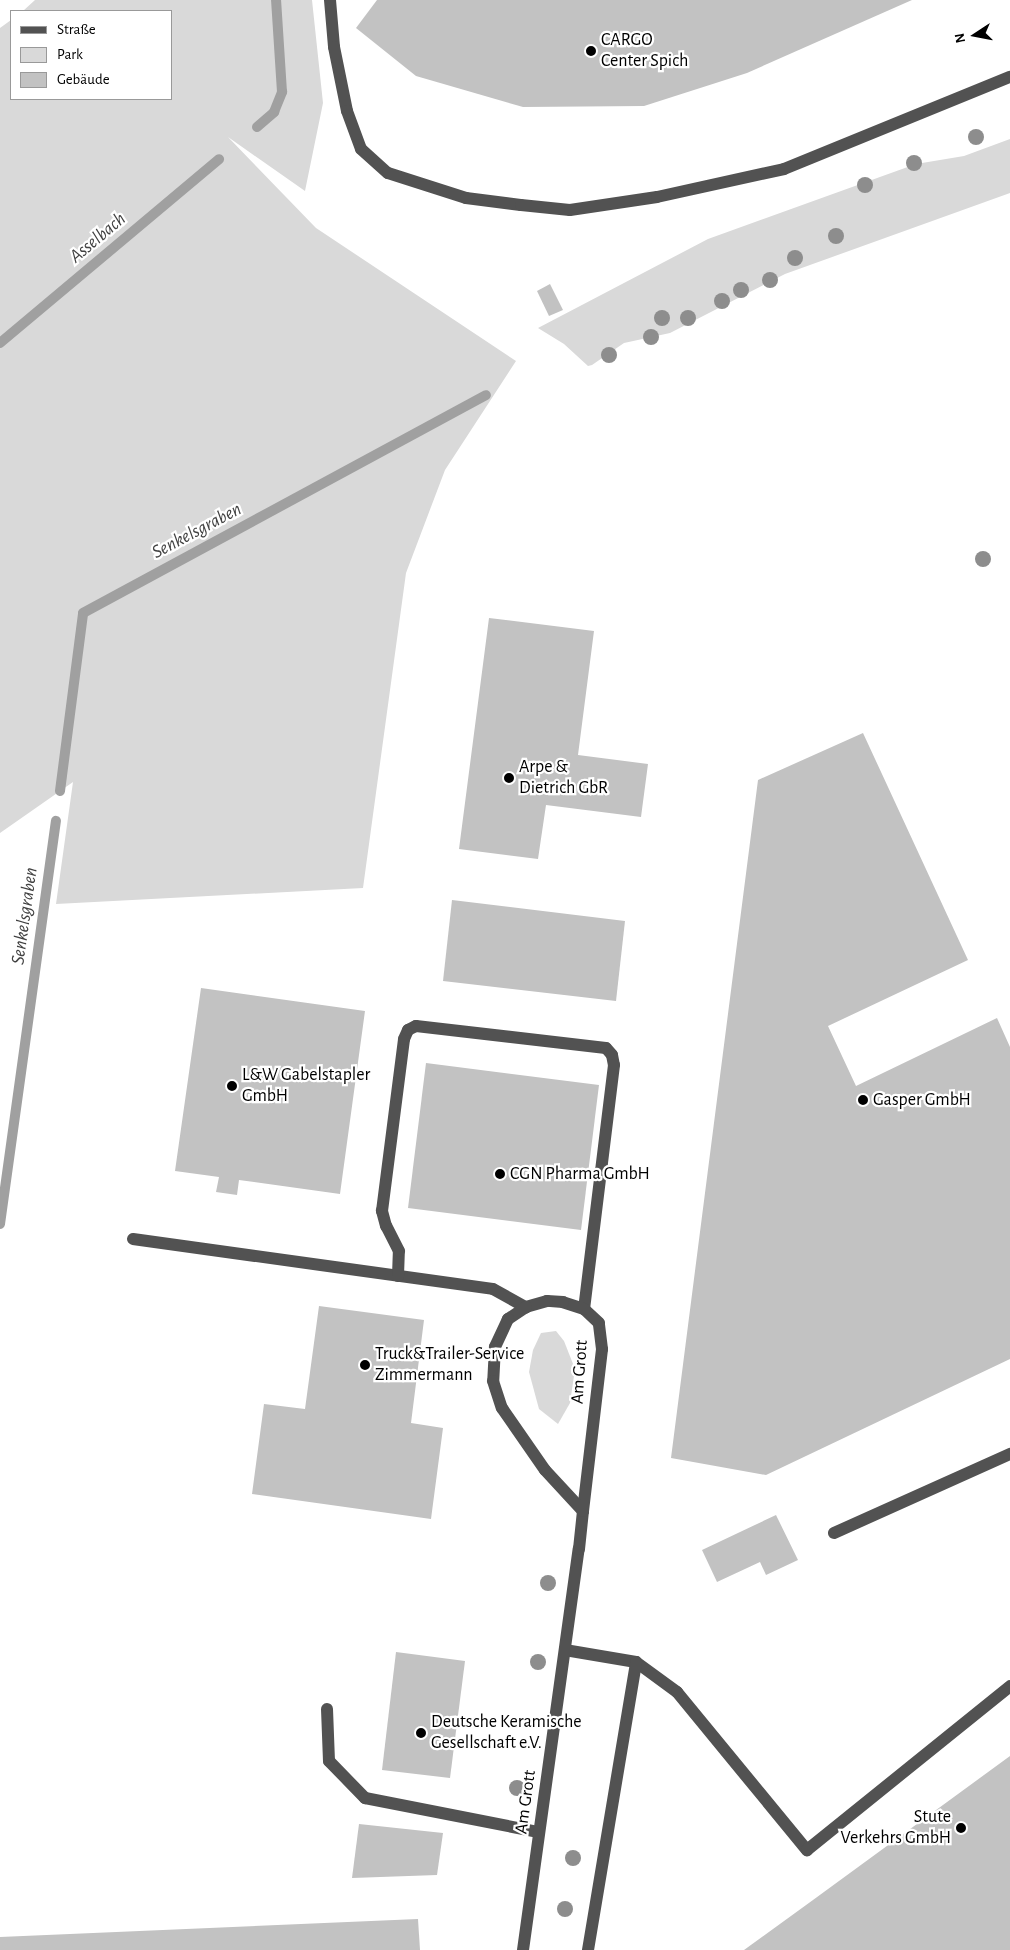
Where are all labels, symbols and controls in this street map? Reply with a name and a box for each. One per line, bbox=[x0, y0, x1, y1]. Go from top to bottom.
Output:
legend bbox=[10, 10, 172, 100]
north arrow bbox=[950, 10, 1000, 60]
text: Straße bbox=[57, 22, 96, 37]
place label: CARGO Center Spich bbox=[601, 30, 688, 72]
text: N bbox=[952, 32, 968, 44]
marker: CARGO Center Spich bbox=[585, 45, 597, 57]
text: Park bbox=[57, 47, 83, 62]
text: Gebäude bbox=[57, 72, 110, 87]
water label: Asselbach bbox=[65, 208, 131, 268]
water label: Senkelsgraben bbox=[148, 498, 246, 564]
place label: Arpe & Dietrich GbR bbox=[519, 757, 608, 800]
marker: Arpe & Dietrich GbR bbox=[503, 772, 515, 784]
water label: Senkelsgraben bbox=[7, 866, 43, 966]
place label: L&W Gabelstapler GmbH bbox=[242, 1065, 370, 1108]
marker: L&W Gabelstapler GmbH bbox=[226, 1080, 238, 1092]
place label: Gasper GmbH bbox=[873, 1089, 971, 1111]
marker: Gasper GmbH bbox=[857, 1094, 869, 1106]
place label: CGN Pharma GmbH bbox=[510, 1163, 650, 1185]
marker: CGN Pharma GmbH bbox=[494, 1168, 506, 1180]
street label: Am Grott bbox=[567, 1339, 593, 1405]
place label: Truck&Trailer-Service Zimmermann bbox=[375, 1344, 524, 1386]
marker: Truck&Trailer-Service Zimmermann bbox=[359, 1359, 371, 1371]
place label: Deutsche Keramische Gesellschaft e.V. bbox=[431, 1712, 582, 1755]
marker: Deutsche Keramische Gesellschaft e.V. bbox=[415, 1727, 427, 1739]
street label: Am Grott bbox=[511, 1769, 541, 1835]
place label: Stute Verkehrs GmbH bbox=[841, 1807, 951, 1850]
marker: Stute Verkehrs GmbH bbox=[955, 1822, 967, 1834]

